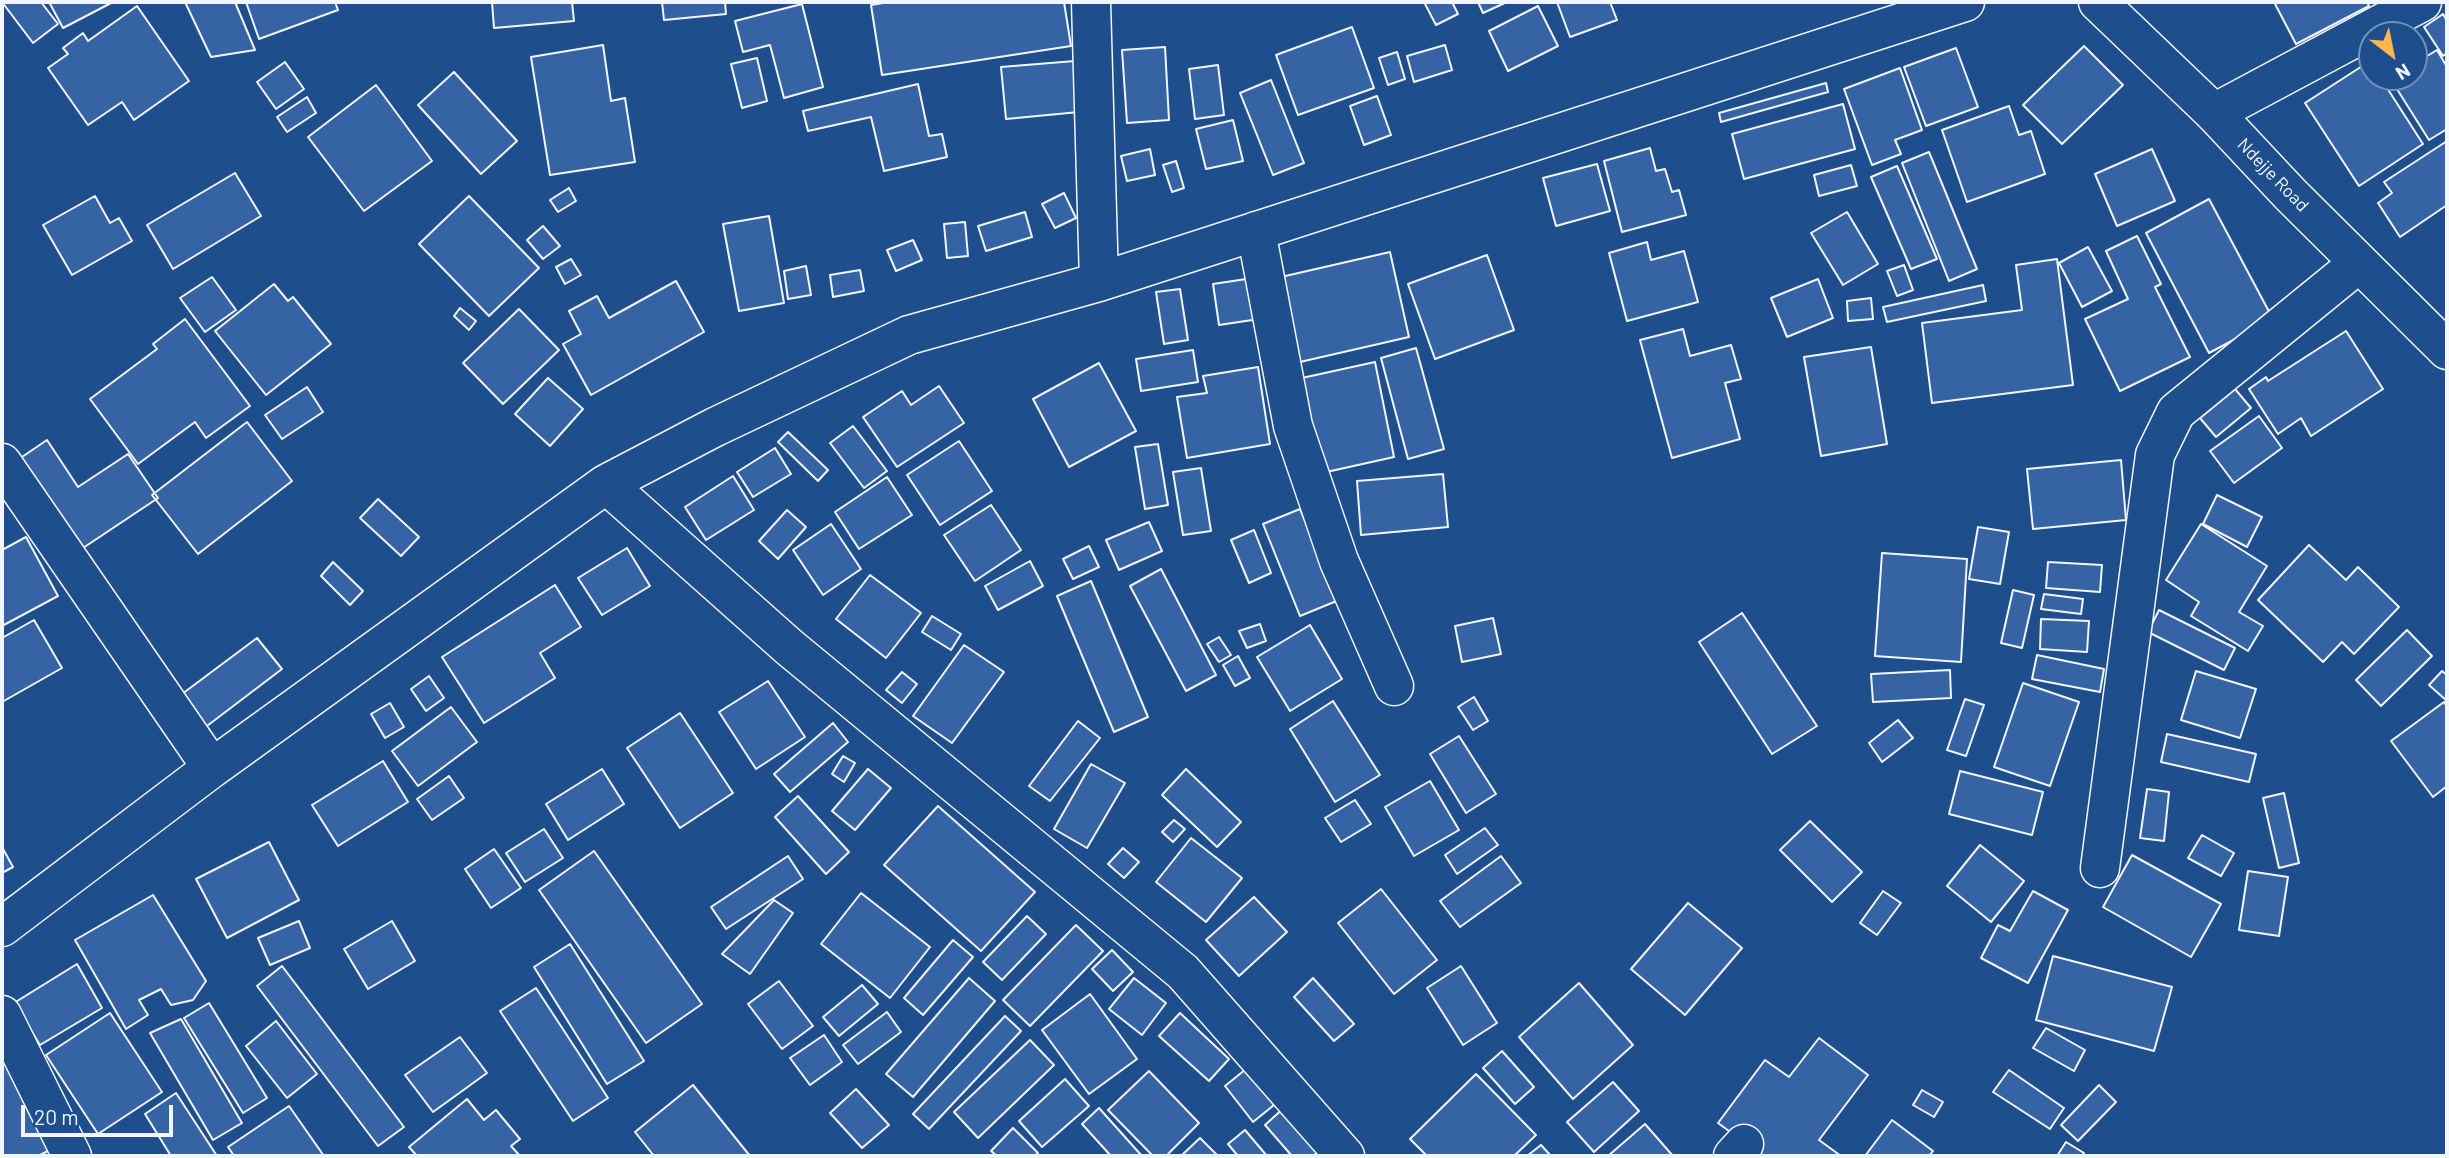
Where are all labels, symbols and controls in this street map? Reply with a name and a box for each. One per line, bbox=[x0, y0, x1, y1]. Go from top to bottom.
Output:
north arrow bbox=[2358, 21, 2428, 91]
text: N bbox=[2392, 59, 2415, 86]
street label: Ndejje Road bbox=[2233, 134, 2313, 216]
scale bar bbox=[24, 1092, 177, 1136]
text: 20 m bbox=[34, 1104, 79, 1129]

